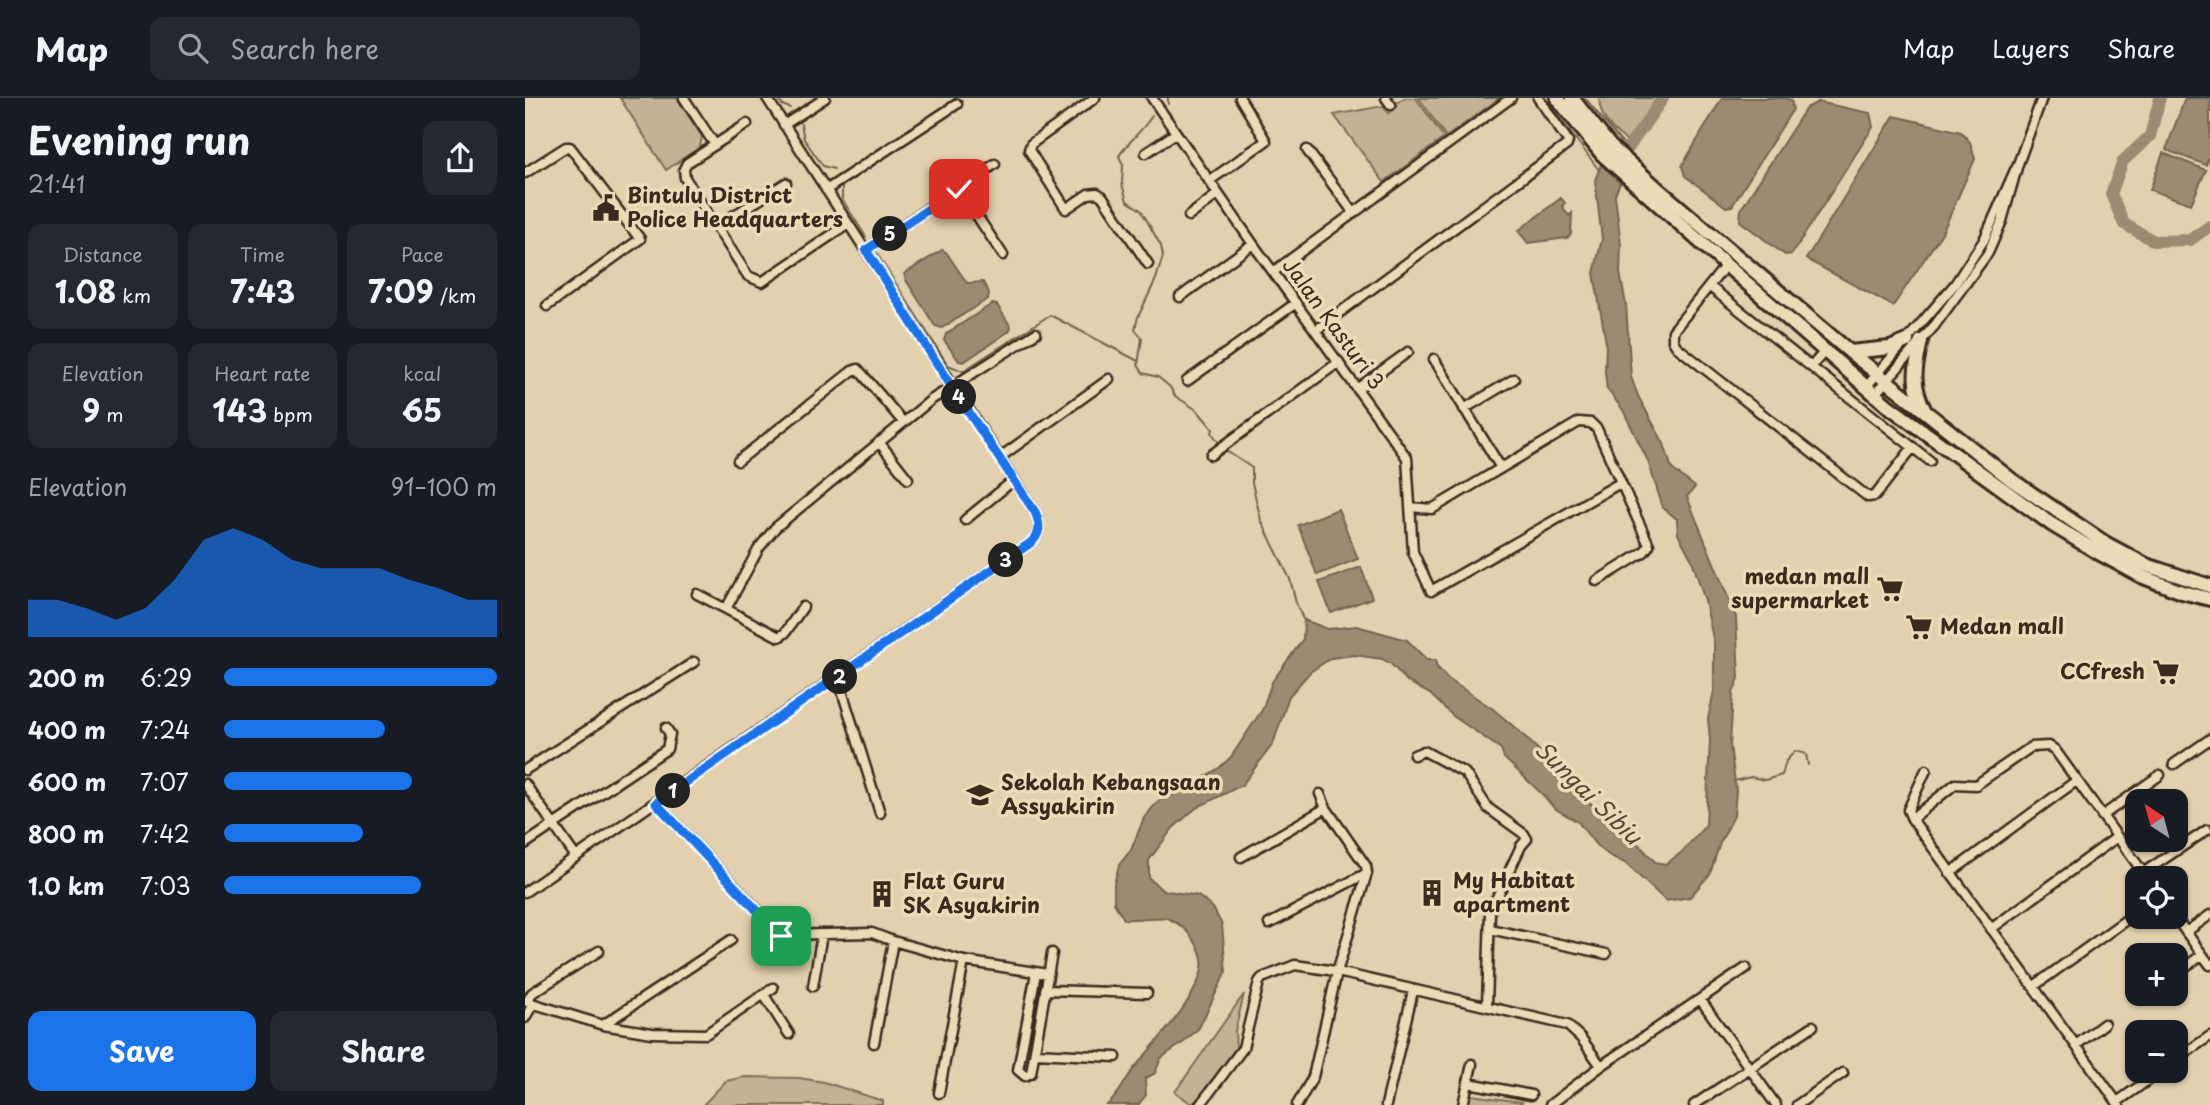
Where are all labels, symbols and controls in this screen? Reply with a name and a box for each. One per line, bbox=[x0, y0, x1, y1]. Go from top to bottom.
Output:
search box bbox=[150, 17, 640, 80]
text: Map bbox=[35, 23, 108, 73]
icon: search bbox=[174, 29, 212, 67]
text: Search here bbox=[230, 29, 379, 68]
text: Map bbox=[1903, 30, 1954, 66]
text: Layers bbox=[1992, 30, 2069, 66]
text: Share bbox=[2107, 30, 2175, 66]
text: Evening run bbox=[28, 111, 250, 168]
button: share bbox=[423, 121, 497, 195]
pin bbox=[929, 159, 989, 219]
text: 21:41 bbox=[28, 166, 85, 201]
icon: check bbox=[940, 170, 978, 208]
place label: Bintulu District Police Headquarters bbox=[627, 178, 843, 234]
public building icon: Bintulu District Police Headquarters bbox=[591, 193, 621, 223]
pin: 5 bbox=[873, 216, 907, 252]
text: 5 bbox=[883, 219, 896, 247]
text: Distance bbox=[63, 240, 143, 268]
text: Time bbox=[240, 240, 285, 268]
text: Pace bbox=[401, 240, 444, 268]
street label: Jalan Kasturi 3 bbox=[1276, 250, 1393, 395]
text: 1.08 bbox=[55, 268, 116, 313]
text: 7:43 bbox=[230, 268, 295, 313]
text: 7:09 bbox=[368, 268, 434, 313]
text: km bbox=[116, 281, 151, 309]
text: /km bbox=[434, 281, 476, 309]
text: Elevation bbox=[62, 359, 144, 387]
text: Heart rate bbox=[215, 359, 310, 387]
text: kcal bbox=[403, 359, 441, 387]
pin: 4 bbox=[941, 380, 977, 414]
text: 4 bbox=[952, 382, 965, 410]
text: 9 bbox=[82, 387, 100, 432]
text: 143 bbox=[212, 387, 267, 432]
text: 65 bbox=[402, 387, 442, 432]
text: m bbox=[100, 400, 124, 428]
text: bpm bbox=[267, 400, 313, 428]
text: Elevation bbox=[28, 469, 127, 504]
text: 91–100 m bbox=[391, 469, 497, 504]
pin: 3 bbox=[988, 542, 1023, 578]
text: 3 bbox=[999, 545, 1012, 573]
place label: medan mall supermarket bbox=[1731, 559, 1869, 615]
supermarket icon: medan mall supermarket bbox=[1875, 574, 1905, 604]
place label: Medan mall bbox=[1940, 609, 2064, 641]
supermarket icon: Medan mall bbox=[1904, 612, 1934, 642]
place label: CCfresh bbox=[2060, 654, 2145, 686]
supermarket icon: CCfresh bbox=[2151, 657, 2181, 687]
text: 200 m bbox=[28, 660, 105, 695]
text: 6:29 bbox=[140, 660, 192, 695]
pin: 2 bbox=[823, 660, 857, 694]
text: 2 bbox=[833, 662, 846, 690]
text: 400 m bbox=[28, 712, 106, 747]
text: 7:24 bbox=[140, 712, 190, 747]
water label: Sungai Sibiu bbox=[1528, 732, 1652, 853]
text: 600 m bbox=[28, 764, 106, 799]
text: 7:07 bbox=[140, 764, 189, 799]
place label: Sekolah Kebangsaan Assyakirin bbox=[1001, 765, 1221, 821]
pin: 1 bbox=[655, 774, 691, 808]
text: 1 bbox=[668, 776, 677, 804]
school or university icon: Sekolah Kebangsaan Assyakirin bbox=[965, 780, 995, 810]
north arrow bbox=[2125, 789, 2187, 852]
map controls bbox=[2125, 789, 2188, 1083]
text: 800 m bbox=[28, 816, 105, 851]
text: 7:42 bbox=[140, 816, 190, 851]
place label: My Habitat apartment bbox=[1453, 863, 1575, 919]
place label: Flat Guru SK Asyakirin bbox=[903, 864, 1040, 920]
button: locate bbox=[2125, 866, 2188, 929]
text: 1.0 km bbox=[28, 868, 105, 903]
text: 7:03 bbox=[140, 868, 191, 903]
building icon: My Habitat apartment bbox=[1417, 878, 1447, 908]
building icon: Flat Guru SK Asyakirin bbox=[867, 879, 897, 909]
pin bbox=[751, 906, 811, 966]
icon: arrive bbox=[762, 917, 800, 955]
button: + bbox=[2125, 943, 2188, 1006]
button: Save bbox=[28, 1011, 256, 1091]
button: Share bbox=[270, 1011, 497, 1091]
button: − bbox=[2125, 1020, 2188, 1083]

